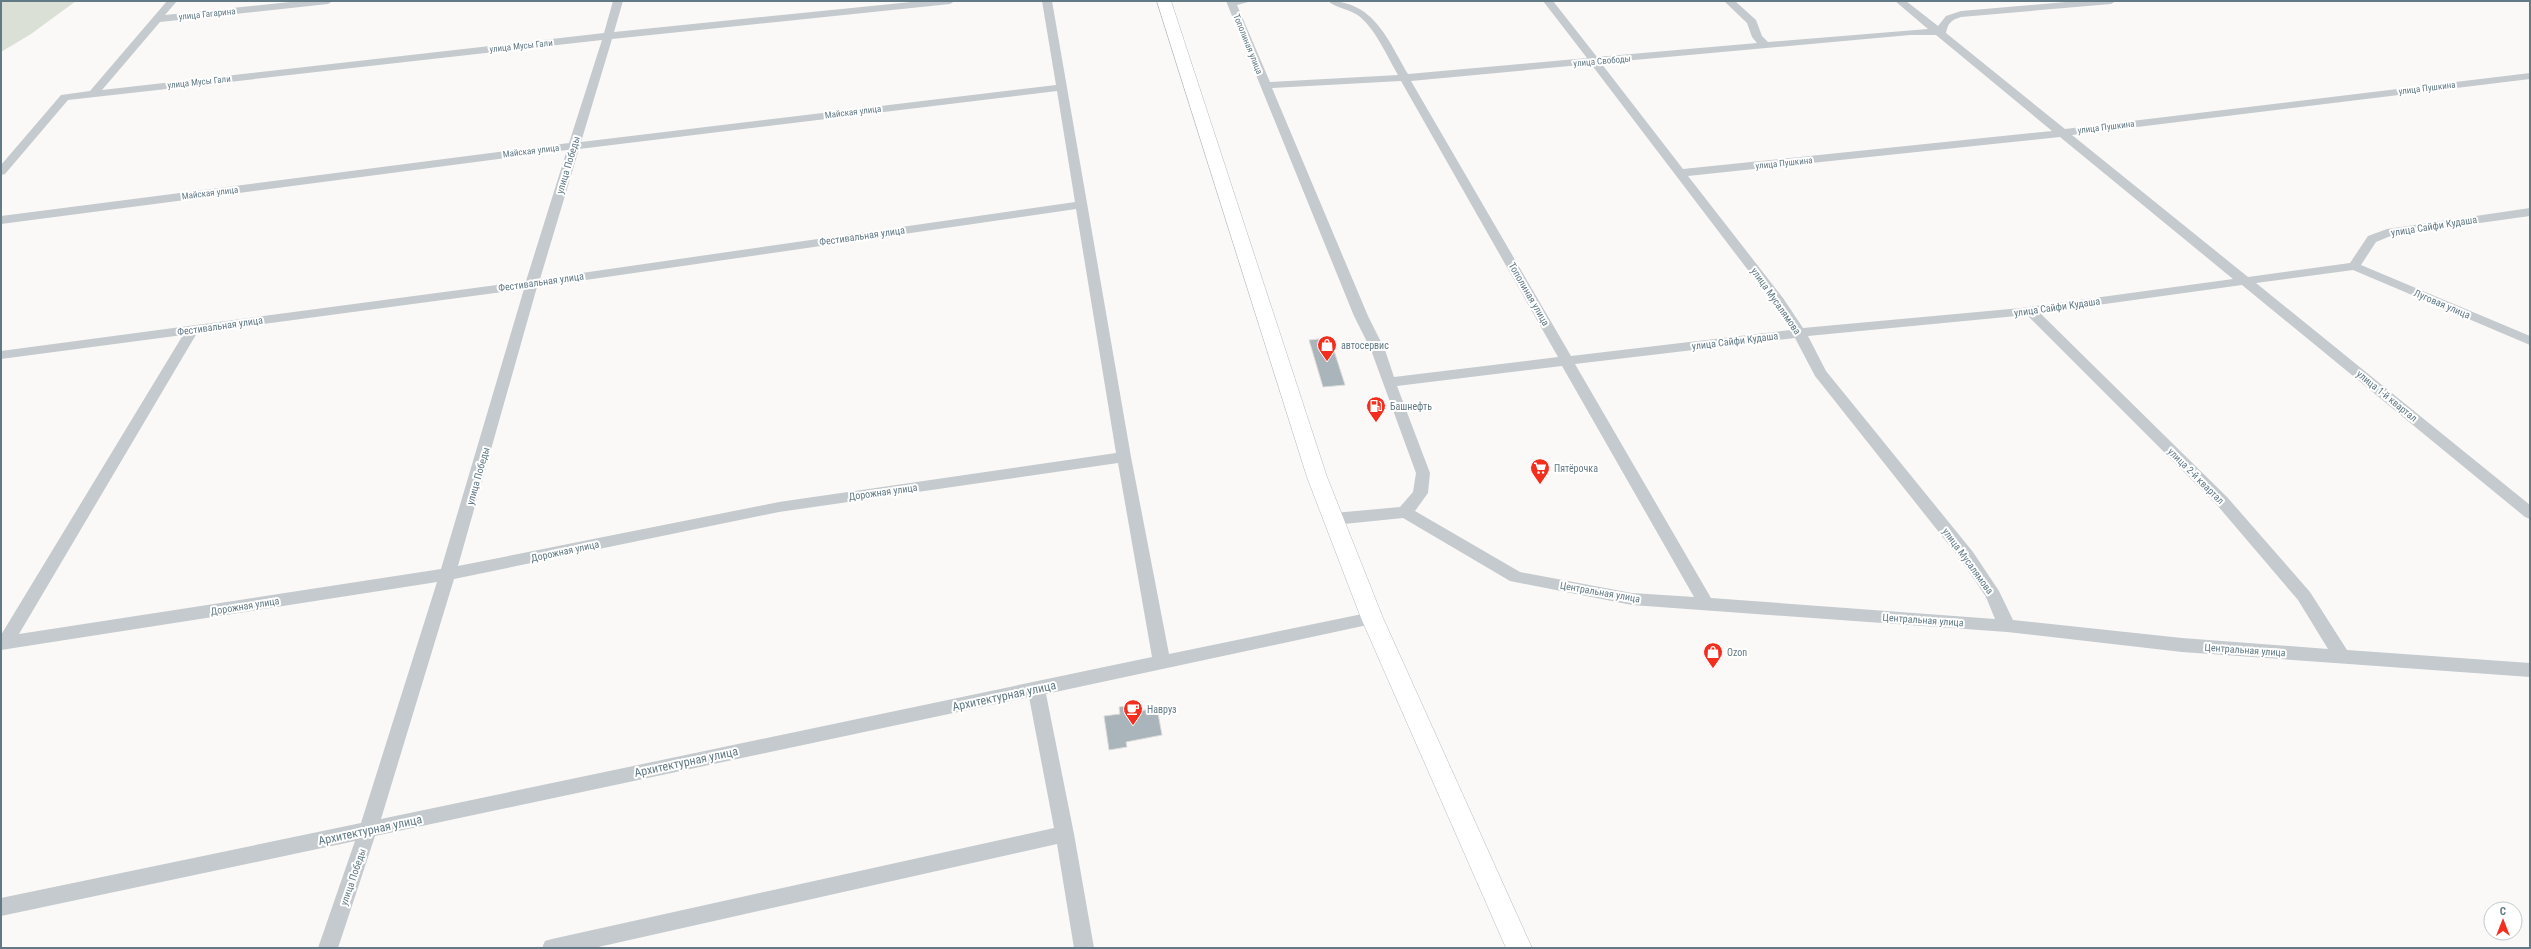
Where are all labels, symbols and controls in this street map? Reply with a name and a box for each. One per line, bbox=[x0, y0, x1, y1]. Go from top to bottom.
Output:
street label: улица Гагарина bbox=[178, 6, 236, 22]
street label: Тополиная улица bbox=[1231, 12, 1265, 76]
street label: улица Мусы Гали bbox=[489, 38, 553, 54]
street label: улица Свободы bbox=[1573, 54, 1631, 68]
street label: улица Мусы Гали bbox=[167, 74, 231, 90]
street label: улица Пушкина bbox=[2398, 80, 2456, 96]
street label: Майская улица bbox=[824, 104, 882, 120]
street label: улица Пушкина bbox=[2077, 119, 2135, 135]
street label: улица Победы bbox=[554, 135, 582, 195]
street label: Майская улица bbox=[502, 143, 560, 159]
street label: улица Пушкина bbox=[1755, 155, 1813, 171]
street label: Майская улица bbox=[181, 185, 239, 201]
street label: улица Сайфи Кудаша bbox=[2390, 214, 2478, 238]
street label: Фестивальная улица bbox=[818, 224, 906, 247]
street label: Тополиная улица bbox=[1506, 260, 1552, 328]
street label: улица Мусалямова bbox=[1749, 266, 1803, 337]
street label: Фестивальная улица bbox=[497, 270, 585, 293]
street label: Луговая улица bbox=[2412, 287, 2472, 321]
street label: улица Сайфи Кудаша bbox=[2013, 295, 2101, 319]
street label: Фестивальная улица bbox=[176, 314, 264, 337]
street label: улица Сайфи Кудаша bbox=[1691, 330, 1779, 352]
shop icon: автосервис bbox=[1316, 334, 1338, 362]
place label: автосервис bbox=[1341, 340, 1389, 351]
street label: улица 1-й квартал bbox=[2355, 368, 2419, 424]
fuel station icon: Башнефть bbox=[1365, 395, 1387, 423]
place label: Башнефть bbox=[1390, 401, 1432, 412]
street label: улица Победы bbox=[465, 446, 491, 506]
street label: улица 2-й квартал bbox=[2166, 446, 2226, 506]
supermarket icon: Пятёрочка bbox=[1529, 457, 1551, 485]
place label: Пятёрочка bbox=[1554, 463, 1598, 474]
street label: Дорожная улица bbox=[848, 482, 918, 502]
street label: улица Мусалямова bbox=[1940, 526, 1996, 596]
street label: Дорожная улица bbox=[530, 538, 600, 564]
street label: Центральная улица bbox=[1559, 580, 1641, 605]
street label: Дорожная улица bbox=[210, 595, 280, 617]
street label: Центральная улица bbox=[1882, 612, 1964, 628]
shop icon: Ozon bbox=[1702, 641, 1724, 669]
street label: Центральная улица bbox=[2204, 642, 2286, 658]
place label: Ozon bbox=[1727, 647, 1747, 658]
street label: Архитектурная улица bbox=[951, 678, 1057, 714]
cafe icon: Навруз bbox=[1122, 698, 1144, 726]
place label: Навруз bbox=[1147, 704, 1177, 715]
street label: Архитектурная улица bbox=[633, 744, 739, 780]
street label: Архитектурная улица bbox=[317, 812, 423, 848]
street label: улица Победы bbox=[338, 847, 368, 907]
north arrow bbox=[2483, 901, 2523, 941]
text: С bbox=[2500, 905, 2506, 918]

